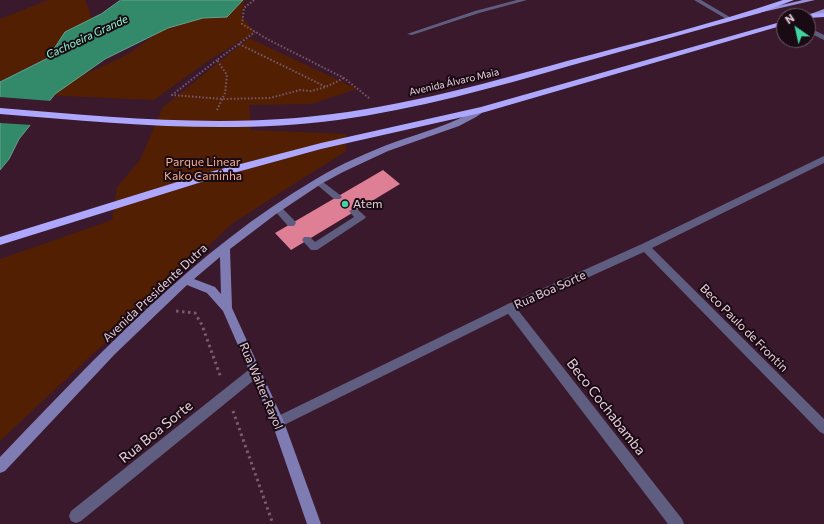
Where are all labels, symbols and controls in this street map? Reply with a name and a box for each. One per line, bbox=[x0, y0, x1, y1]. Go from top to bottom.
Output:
north arrow bbox=[776, 8, 816, 48]
text: N bbox=[783, 11, 797, 26]
water label: Cachoeira Grande bbox=[44, 12, 130, 62]
street label: Avenida Álvaro Maia bbox=[408, 66, 500, 98]
park label: Parque Linear Kako Caminha bbox=[164, 155, 242, 183]
place label: Atem bbox=[353, 197, 382, 211]
marker: Atem bbox=[340, 199, 350, 209]
street label: Avenida Presidente Dutra bbox=[100, 241, 210, 345]
street label: Rua Boa Sorte bbox=[512, 268, 588, 312]
street label: Beco Paulo de Frontin bbox=[697, 281, 791, 375]
street label: Rua Walter Rayol bbox=[236, 340, 286, 432]
street label: Beco Cochabamba bbox=[563, 355, 649, 459]
street label: Rua Boa Sorte bbox=[116, 397, 196, 467]

